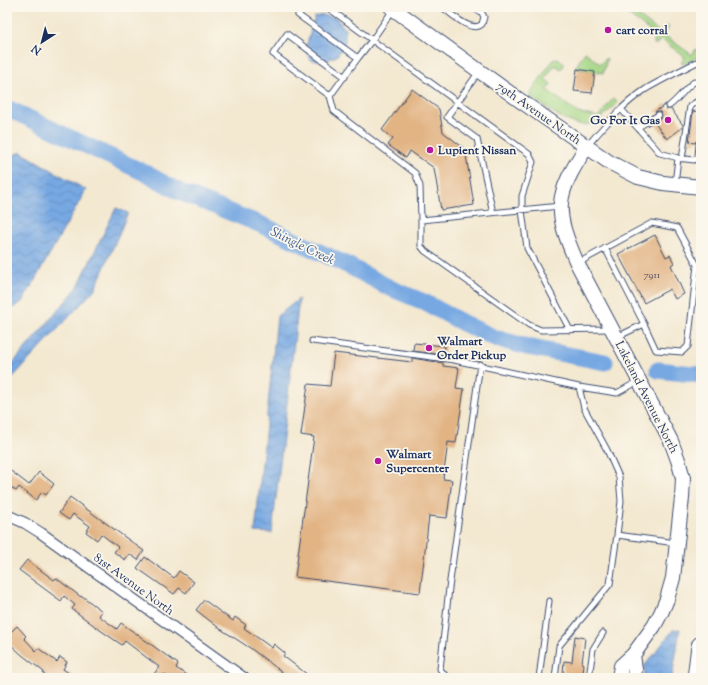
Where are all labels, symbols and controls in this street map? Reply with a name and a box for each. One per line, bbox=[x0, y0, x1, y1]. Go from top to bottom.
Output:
north arrow bbox=[22, 22, 62, 62]
place label: cart corral bbox=[616, 22, 668, 40]
marker: cart corral bbox=[603, 25, 613, 35]
text: N bbox=[28, 40, 46, 59]
street label: 79th Avenue North bbox=[492, 78, 584, 150]
place label: Go For It Gas bbox=[590, 112, 660, 130]
marker: Go For It Gas bbox=[663, 115, 673, 125]
place label: Lupient Nissan bbox=[437, 142, 517, 160]
marker: Lupient Nissan bbox=[425, 145, 435, 155]
water label: Shingle Creek bbox=[267, 224, 337, 270]
house number: 7911 bbox=[644, 268, 661, 283]
place label: Walmart Order Pickup bbox=[436, 333, 507, 365]
street label: Lakeland Avenue North bbox=[610, 338, 682, 457]
marker: Walmart Order Pickup bbox=[424, 343, 434, 353]
place label: Walmart Supercenter bbox=[385, 446, 450, 478]
marker: Walmart Supercenter bbox=[373, 456, 383, 466]
street label: 81st Avenue North bbox=[89, 549, 177, 620]

